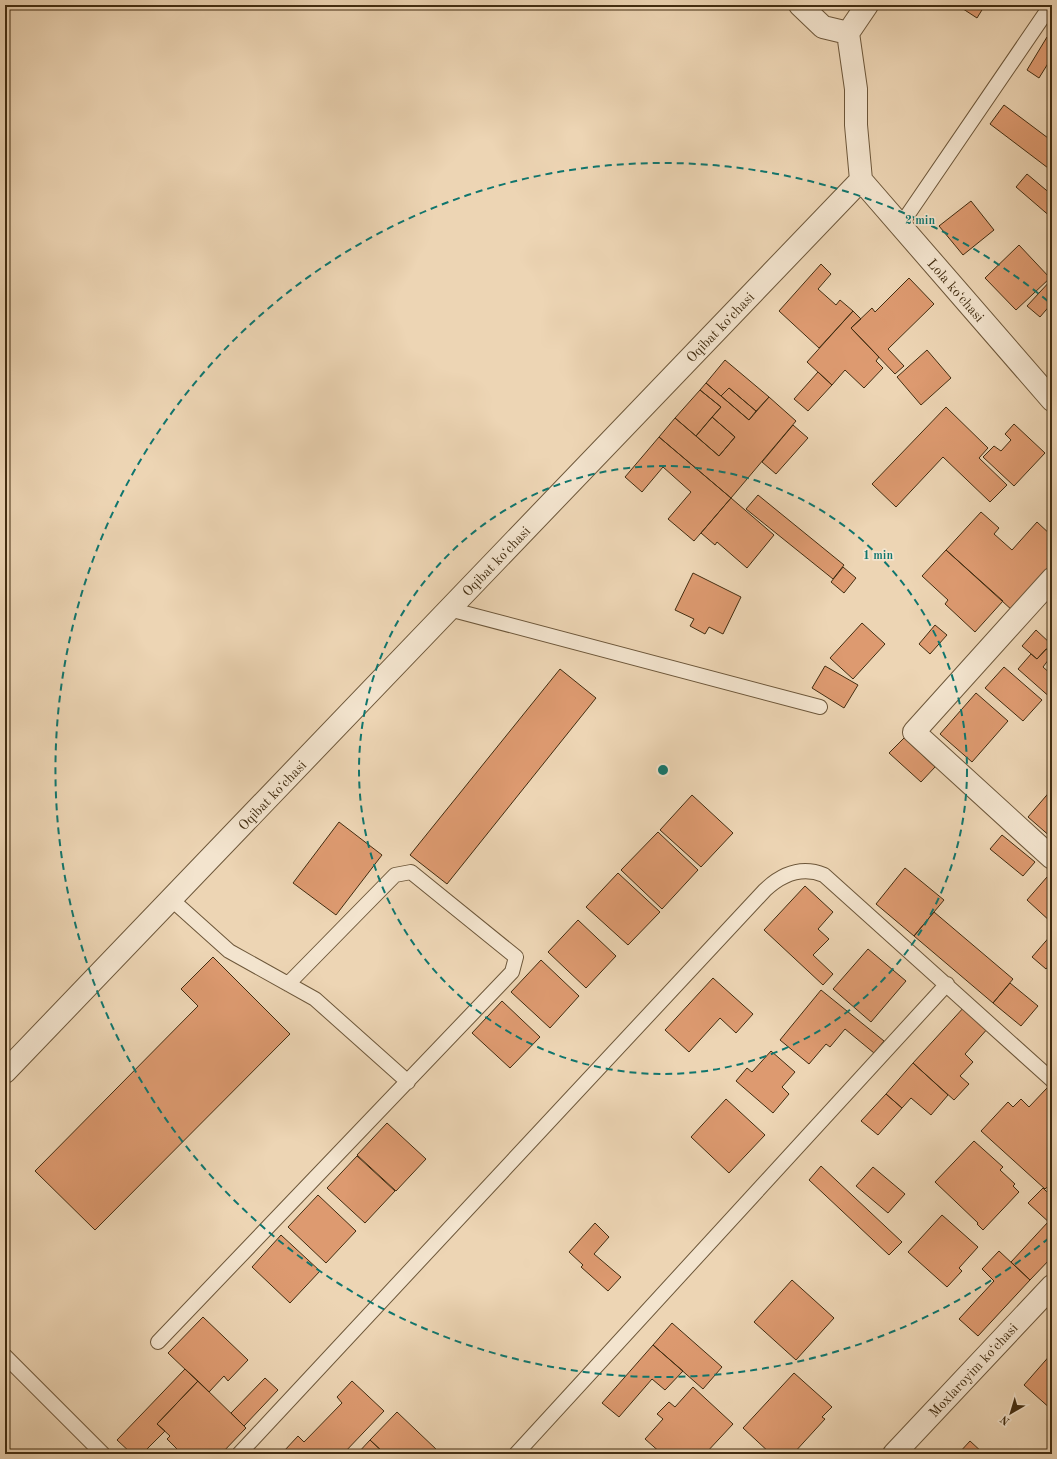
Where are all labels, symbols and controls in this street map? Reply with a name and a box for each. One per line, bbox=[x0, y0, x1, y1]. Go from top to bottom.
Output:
text: 2 min bbox=[905, 215, 935, 227]
street label: Lola koʻchasi bbox=[924, 256, 987, 325]
street label: Oqibat koʻchasi bbox=[683, 289, 758, 365]
street label: Oqibat koʻchasi bbox=[459, 523, 534, 599]
text: 1 min bbox=[863, 550, 893, 562]
street label: Oqibat koʻchasi bbox=[235, 757, 310, 833]
centre of rings bbox=[656, 763, 670, 777]
street label: Moxlaroyim koʻchasi bbox=[926, 1320, 1021, 1420]
north arrow bbox=[991, 1393, 1031, 1433]
text: N bbox=[999, 1412, 1012, 1427]

